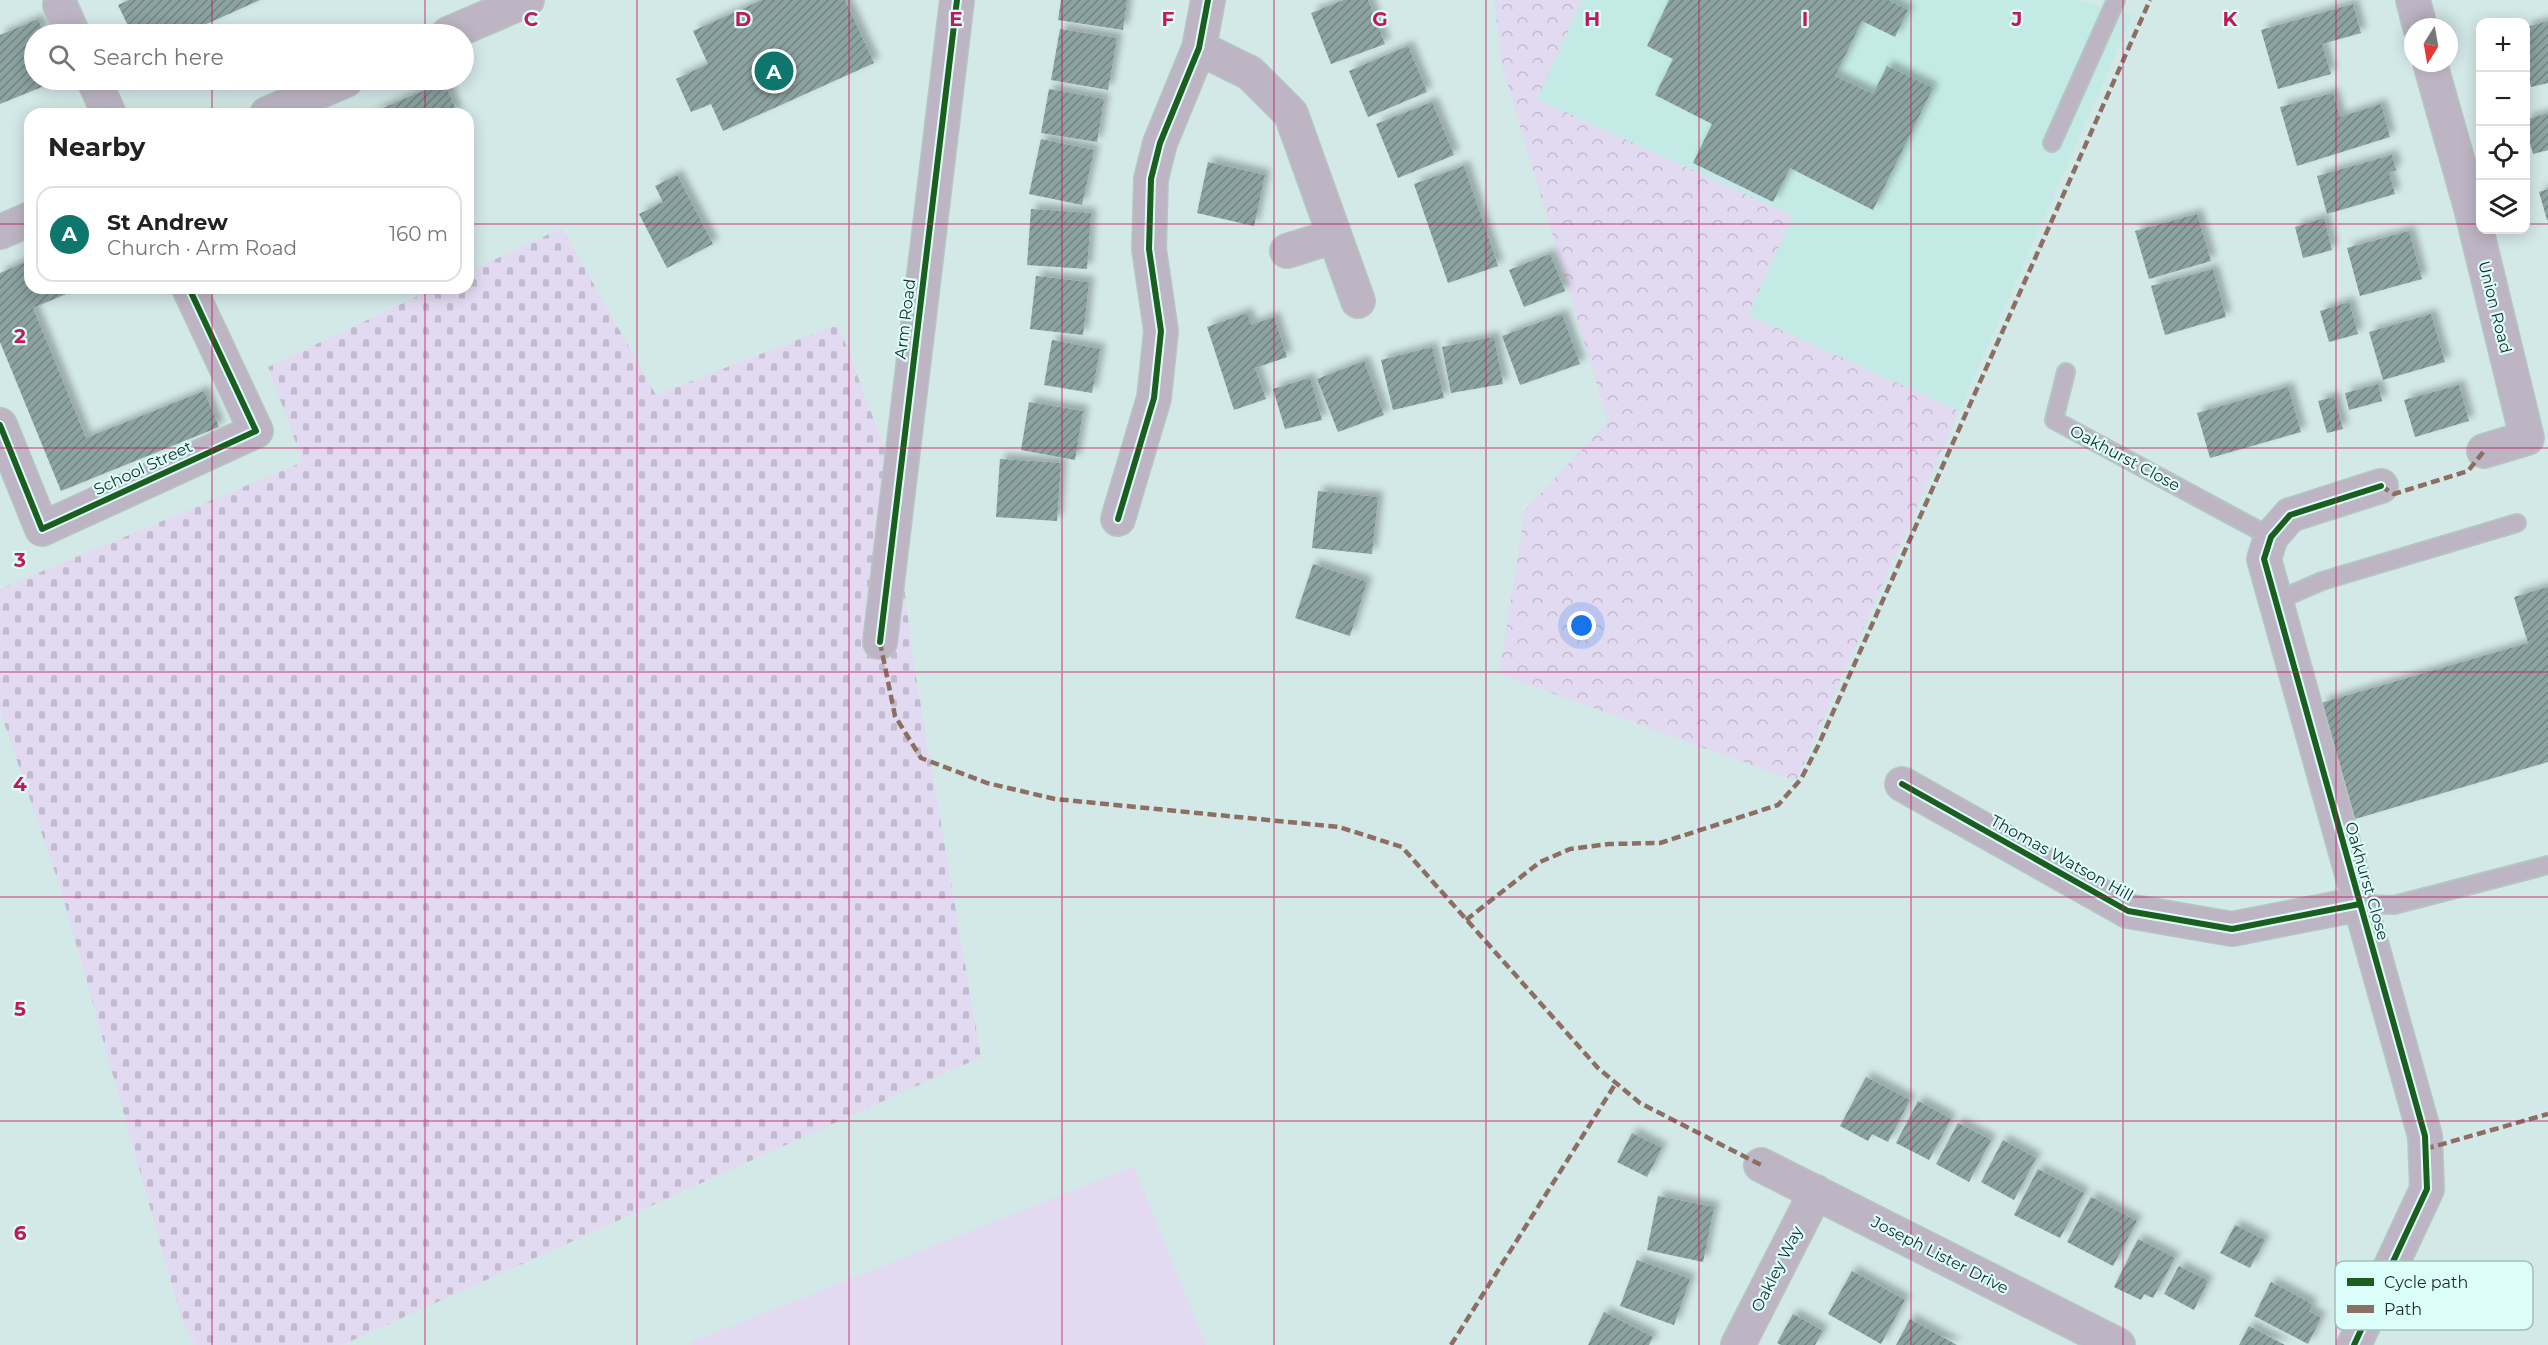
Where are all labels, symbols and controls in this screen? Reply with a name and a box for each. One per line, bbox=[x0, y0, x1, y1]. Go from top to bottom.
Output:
text: C bbox=[524, 7, 539, 31]
text: D bbox=[735, 7, 751, 31]
text: E bbox=[949, 7, 963, 31]
text: F bbox=[1162, 7, 1175, 31]
text: G bbox=[1372, 7, 1388, 31]
text: H bbox=[1584, 7, 1600, 31]
text: I bbox=[1802, 7, 1808, 31]
text: J bbox=[2011, 7, 2022, 31]
text: K bbox=[2223, 7, 2239, 31]
north arrow bbox=[2404, 18, 2458, 72]
map controls bbox=[2476, 18, 2530, 234]
button: + bbox=[2476, 18, 2530, 72]
search box bbox=[24, 24, 474, 90]
icon: search bbox=[45, 41, 78, 74]
text: Search here bbox=[93, 44, 224, 71]
pin: A bbox=[754, 48, 794, 94]
button: − bbox=[2476, 72, 2530, 126]
button: locate bbox=[2476, 126, 2530, 180]
text: Nearby bbox=[48, 131, 145, 163]
button: layers bbox=[2476, 180, 2530, 234]
text: St Andrew bbox=[107, 209, 228, 236]
text: A bbox=[62, 222, 77, 246]
text: 160 m bbox=[389, 222, 448, 246]
text: Church · Arm Road bbox=[107, 236, 297, 260]
street label: Union Road bbox=[2474, 259, 2516, 355]
street label: Arm Road bbox=[891, 278, 919, 360]
text: 2 bbox=[14, 324, 26, 348]
street label: Oakhurst Close bbox=[2067, 421, 2183, 495]
street label: School Street bbox=[91, 437, 196, 499]
text: 3 bbox=[13, 548, 26, 572]
your location bbox=[1567, 611, 1596, 640]
text: 4 bbox=[13, 772, 27, 796]
street label: Thomas Watson Hill bbox=[1987, 811, 2137, 905]
street label: Oakhurst Close bbox=[2341, 820, 2393, 942]
text: 5 bbox=[14, 997, 26, 1021]
street label: Joseph Lister Drive bbox=[1867, 1212, 2012, 1298]
text: 6 bbox=[14, 1221, 27, 1245]
street label: Oakley Way bbox=[1747, 1223, 1807, 1315]
legend bbox=[2335, 1261, 2533, 1330]
text: Cycle path bbox=[2384, 1273, 2468, 1292]
text: Path bbox=[2384, 1300, 2422, 1319]

